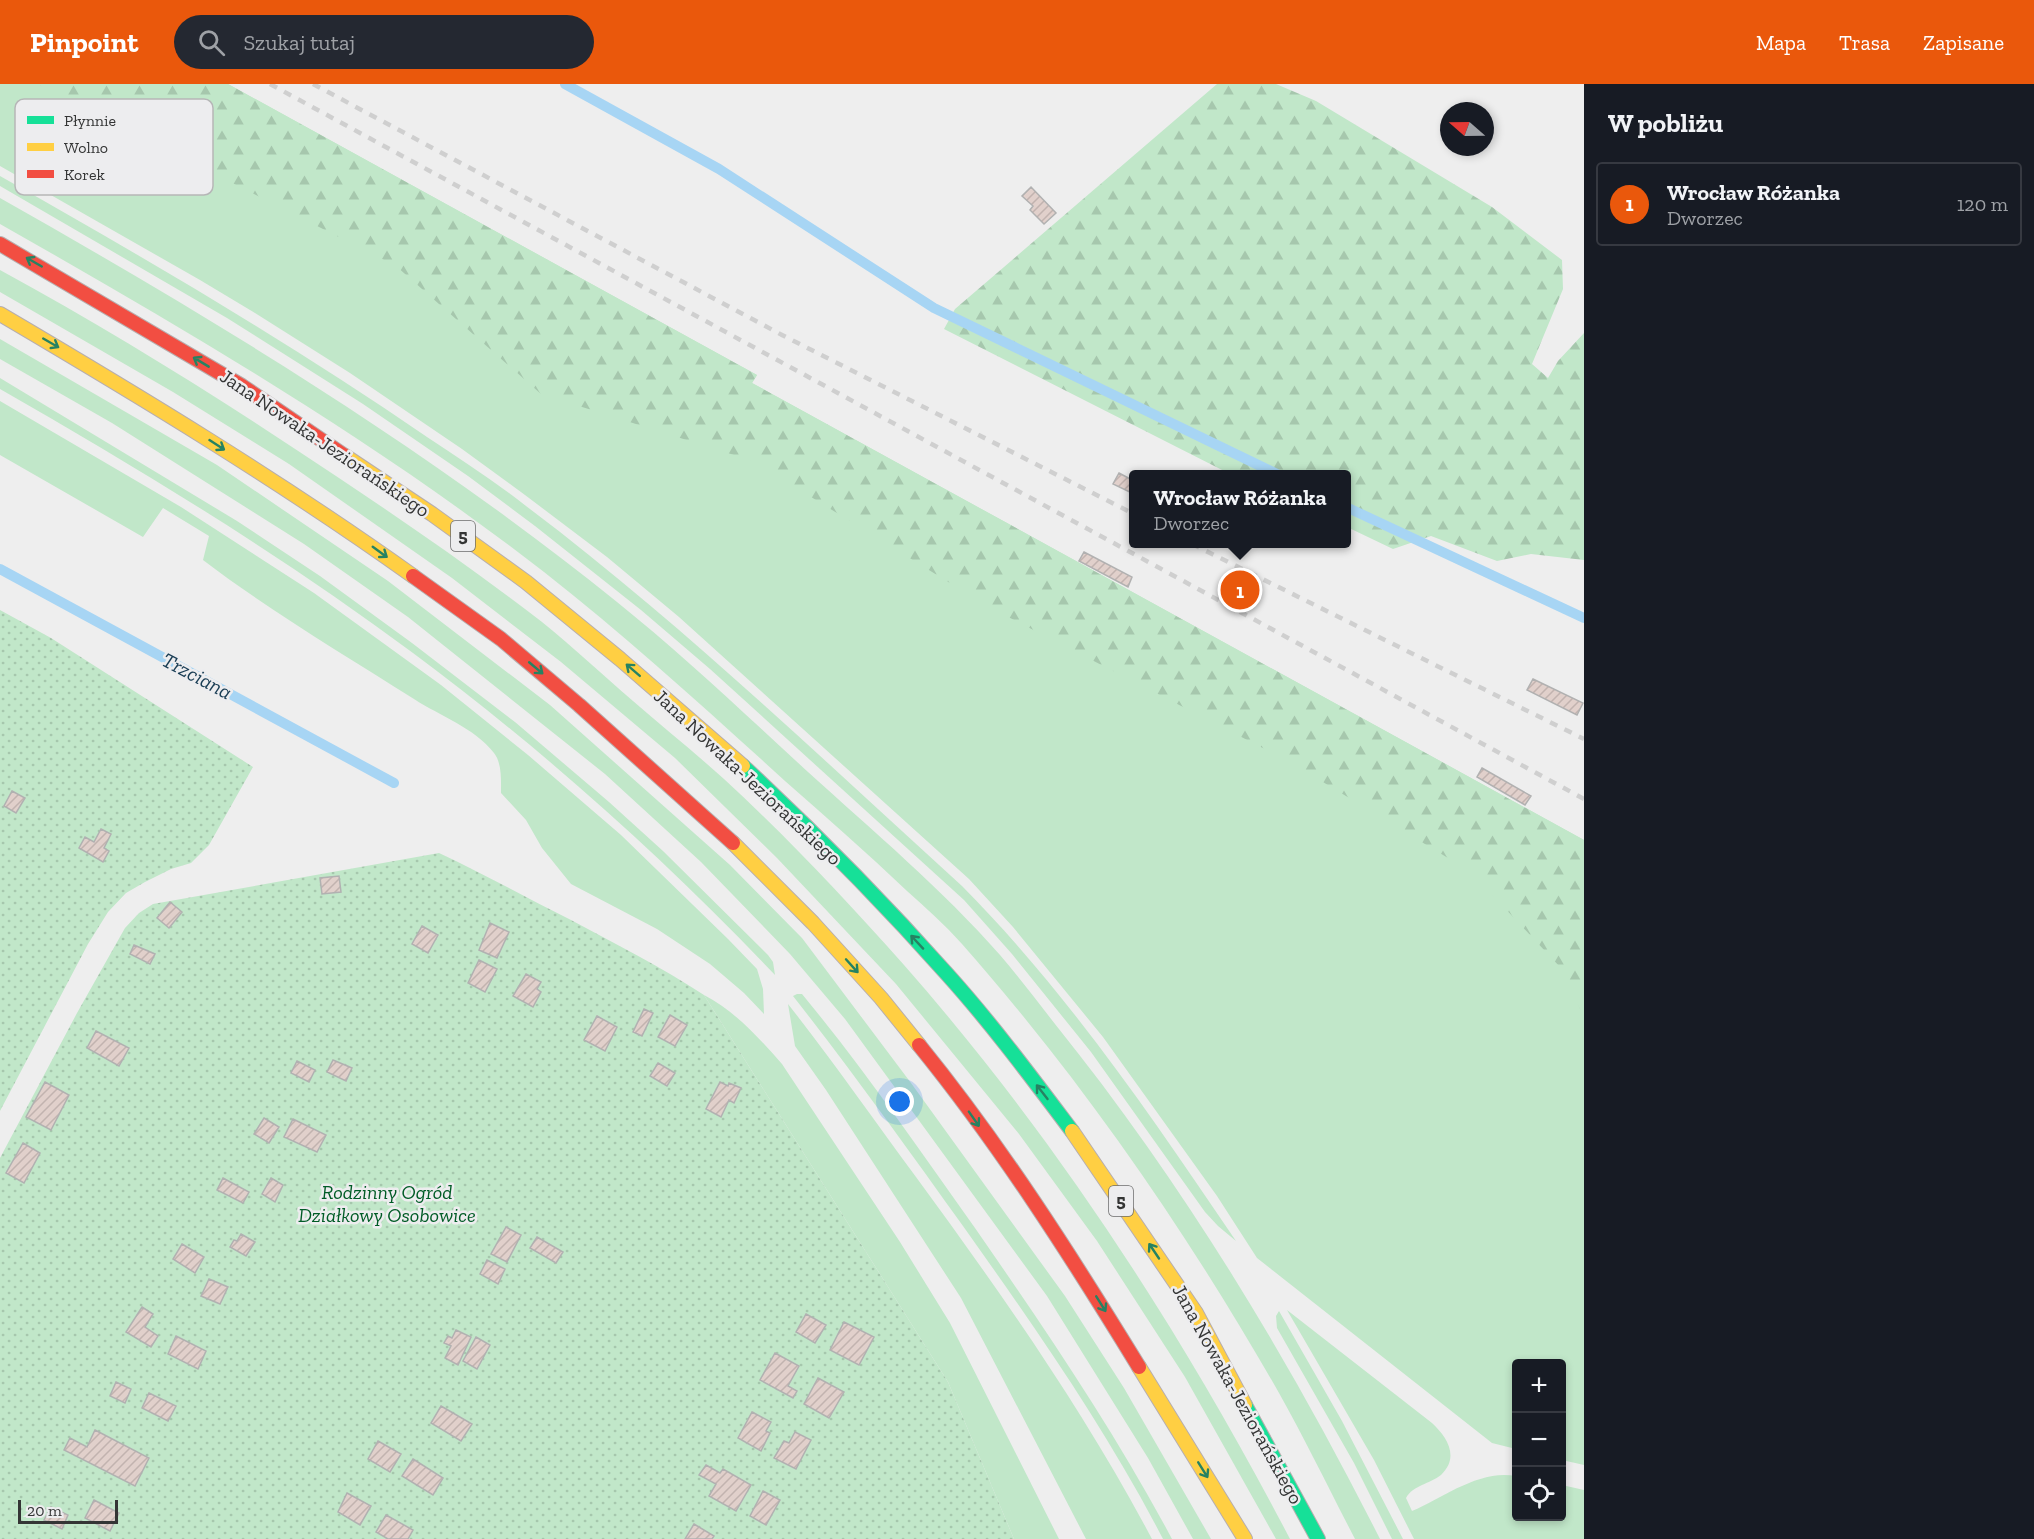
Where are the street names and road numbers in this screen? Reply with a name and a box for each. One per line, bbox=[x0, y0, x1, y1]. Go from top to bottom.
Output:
street label: Jana Nowaka-Jeziorańskiego bbox=[216, 364, 434, 522]
road number: 5 bbox=[451, 521, 475, 551]
street label: Jana Nowaka-Jeziorańskiego bbox=[649, 684, 847, 870]
road number: 5 bbox=[1109, 1186, 1133, 1216]
street label: Jana Nowaka-Jeziorańskiego bbox=[1167, 1280, 1309, 1508]

